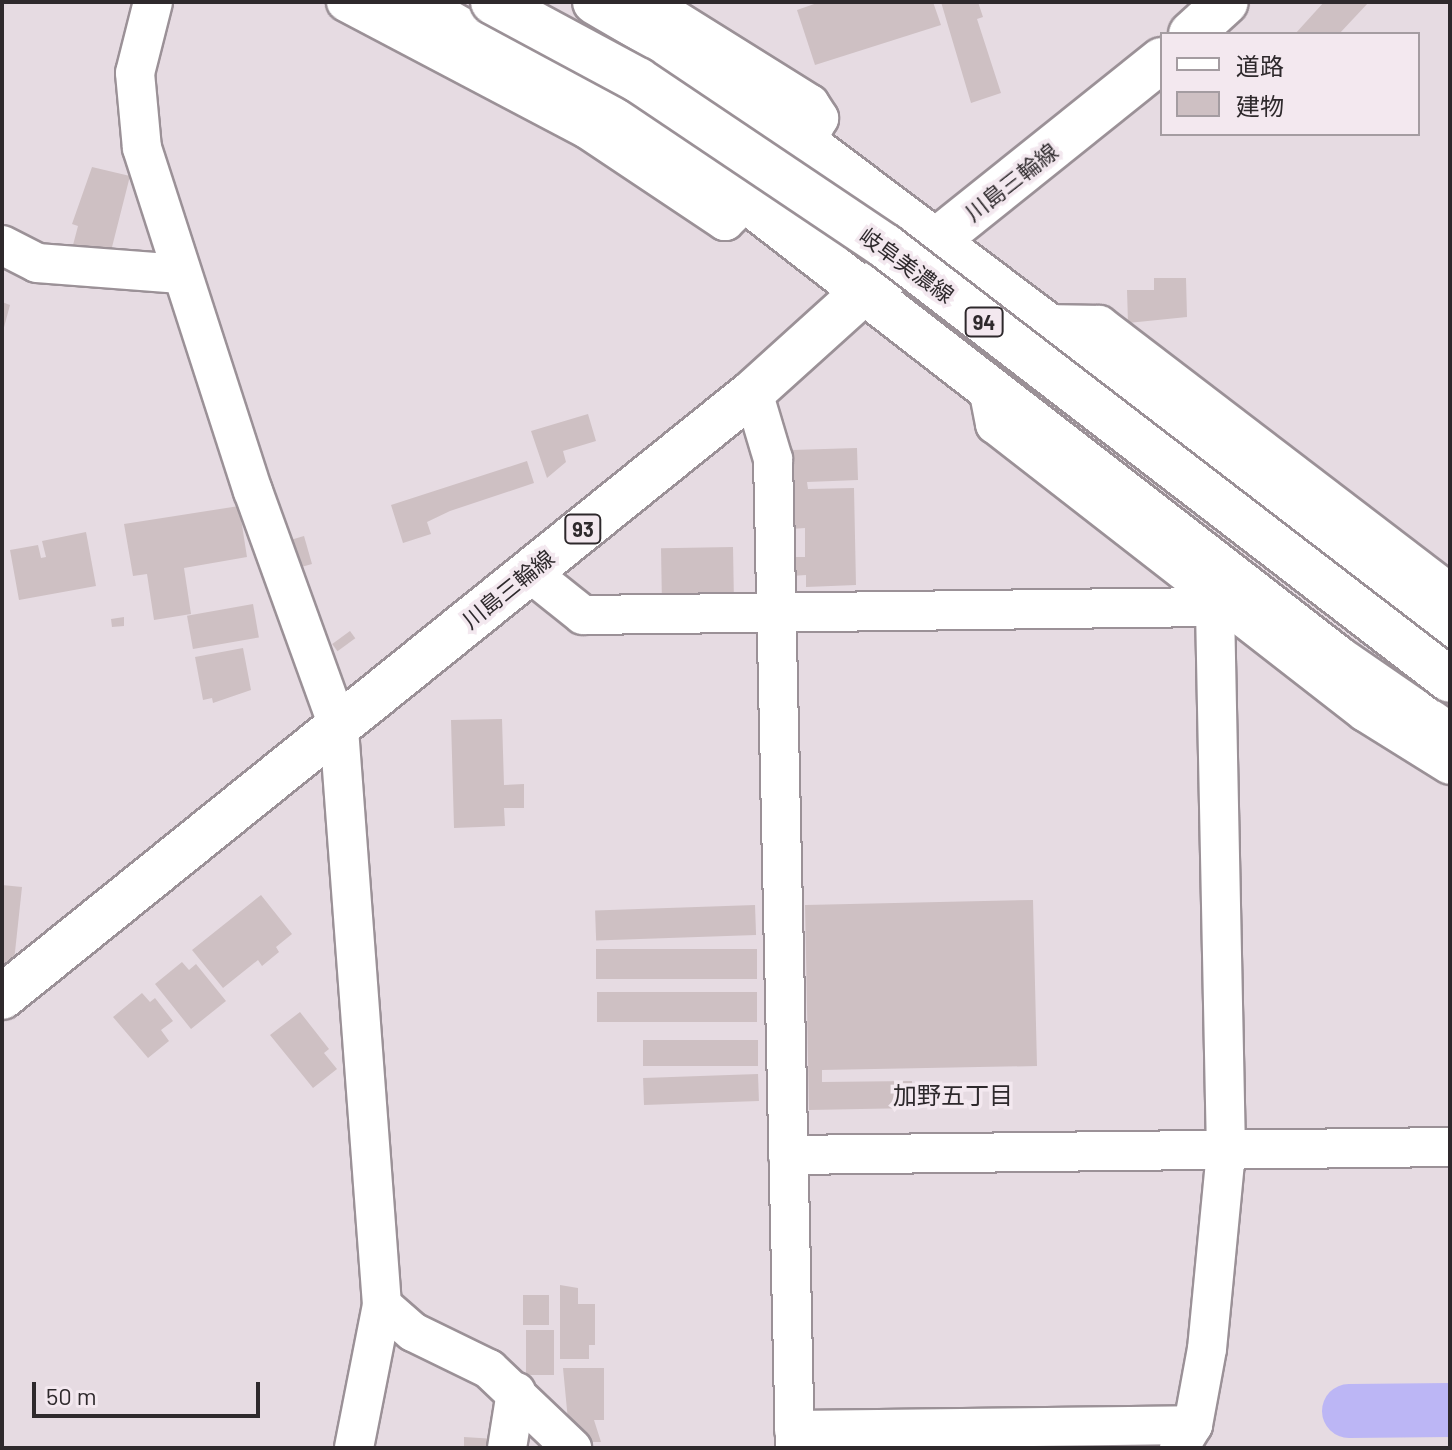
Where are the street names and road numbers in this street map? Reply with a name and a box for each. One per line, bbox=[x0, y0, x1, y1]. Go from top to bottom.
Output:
street label: 川島三輪線 bbox=[960, 138, 1062, 226]
street label: 岐阜美濃線 bbox=[855, 222, 959, 308]
road number: 94 bbox=[964, 306, 1004, 338]
road number: 93 bbox=[563, 513, 603, 545]
street label: 川島三輪線 bbox=[457, 544, 559, 634]

